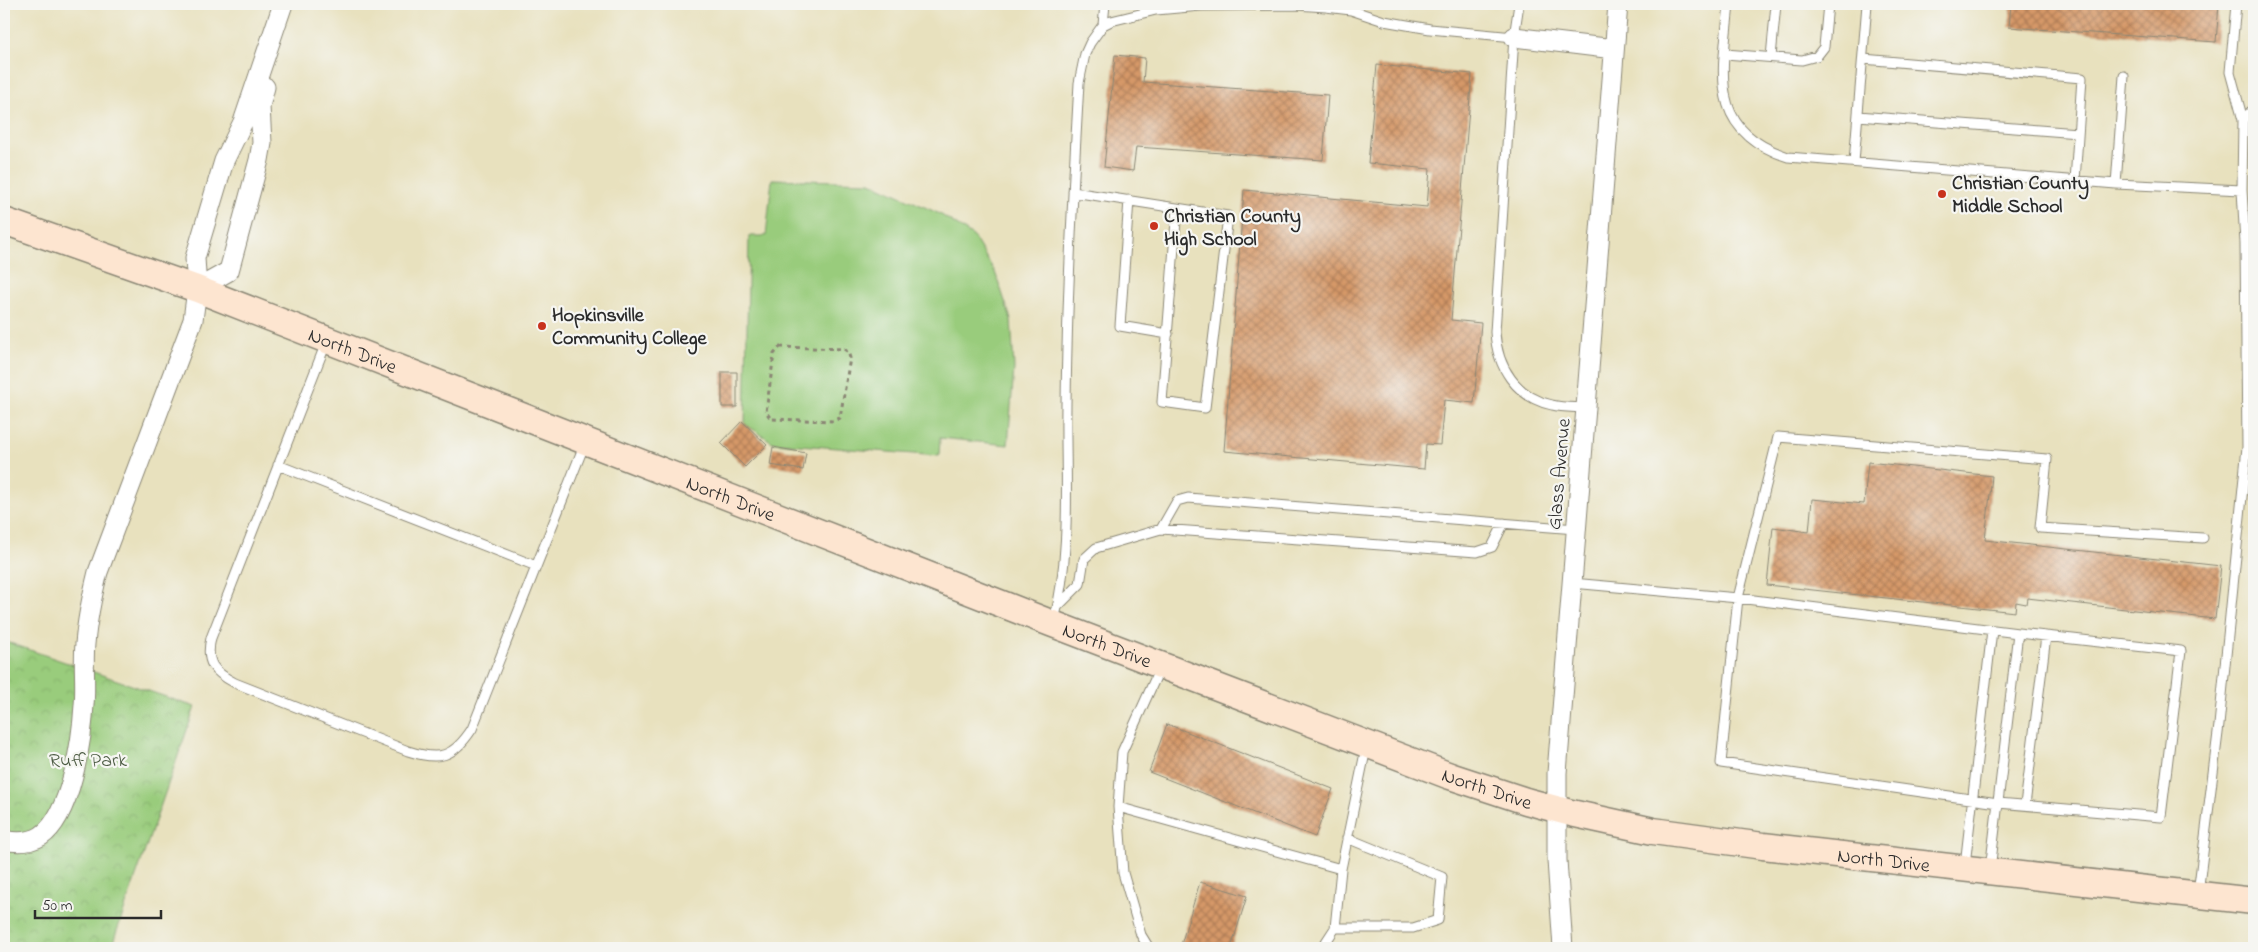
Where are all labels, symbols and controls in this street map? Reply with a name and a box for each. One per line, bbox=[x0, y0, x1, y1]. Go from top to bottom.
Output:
place label: Christian County Middle School bbox=[1952, 170, 2089, 222]
marker: Christian County Middle School bbox=[1936, 188, 1948, 200]
place label: Christian County High School bbox=[1164, 203, 1301, 256]
marker: Christian County High School bbox=[1148, 220, 1160, 232]
place label: Hopkinsville Community College bbox=[552, 302, 708, 355]
marker: Hopkinsville Community College bbox=[536, 320, 548, 332]
street label: North Drive bbox=[303, 322, 401, 383]
street label: Glass Avenue bbox=[1541, 417, 1580, 531]
street label: North Drive bbox=[681, 470, 779, 531]
street label: North Drive bbox=[1058, 617, 1155, 677]
park label: Ruff Park bbox=[49, 747, 127, 776]
street label: North Drive bbox=[1437, 762, 1535, 819]
street label: North Drive bbox=[1836, 842, 1931, 882]
scale bar bbox=[35, 887, 161, 919]
text: 50 m bbox=[42, 895, 73, 917]

